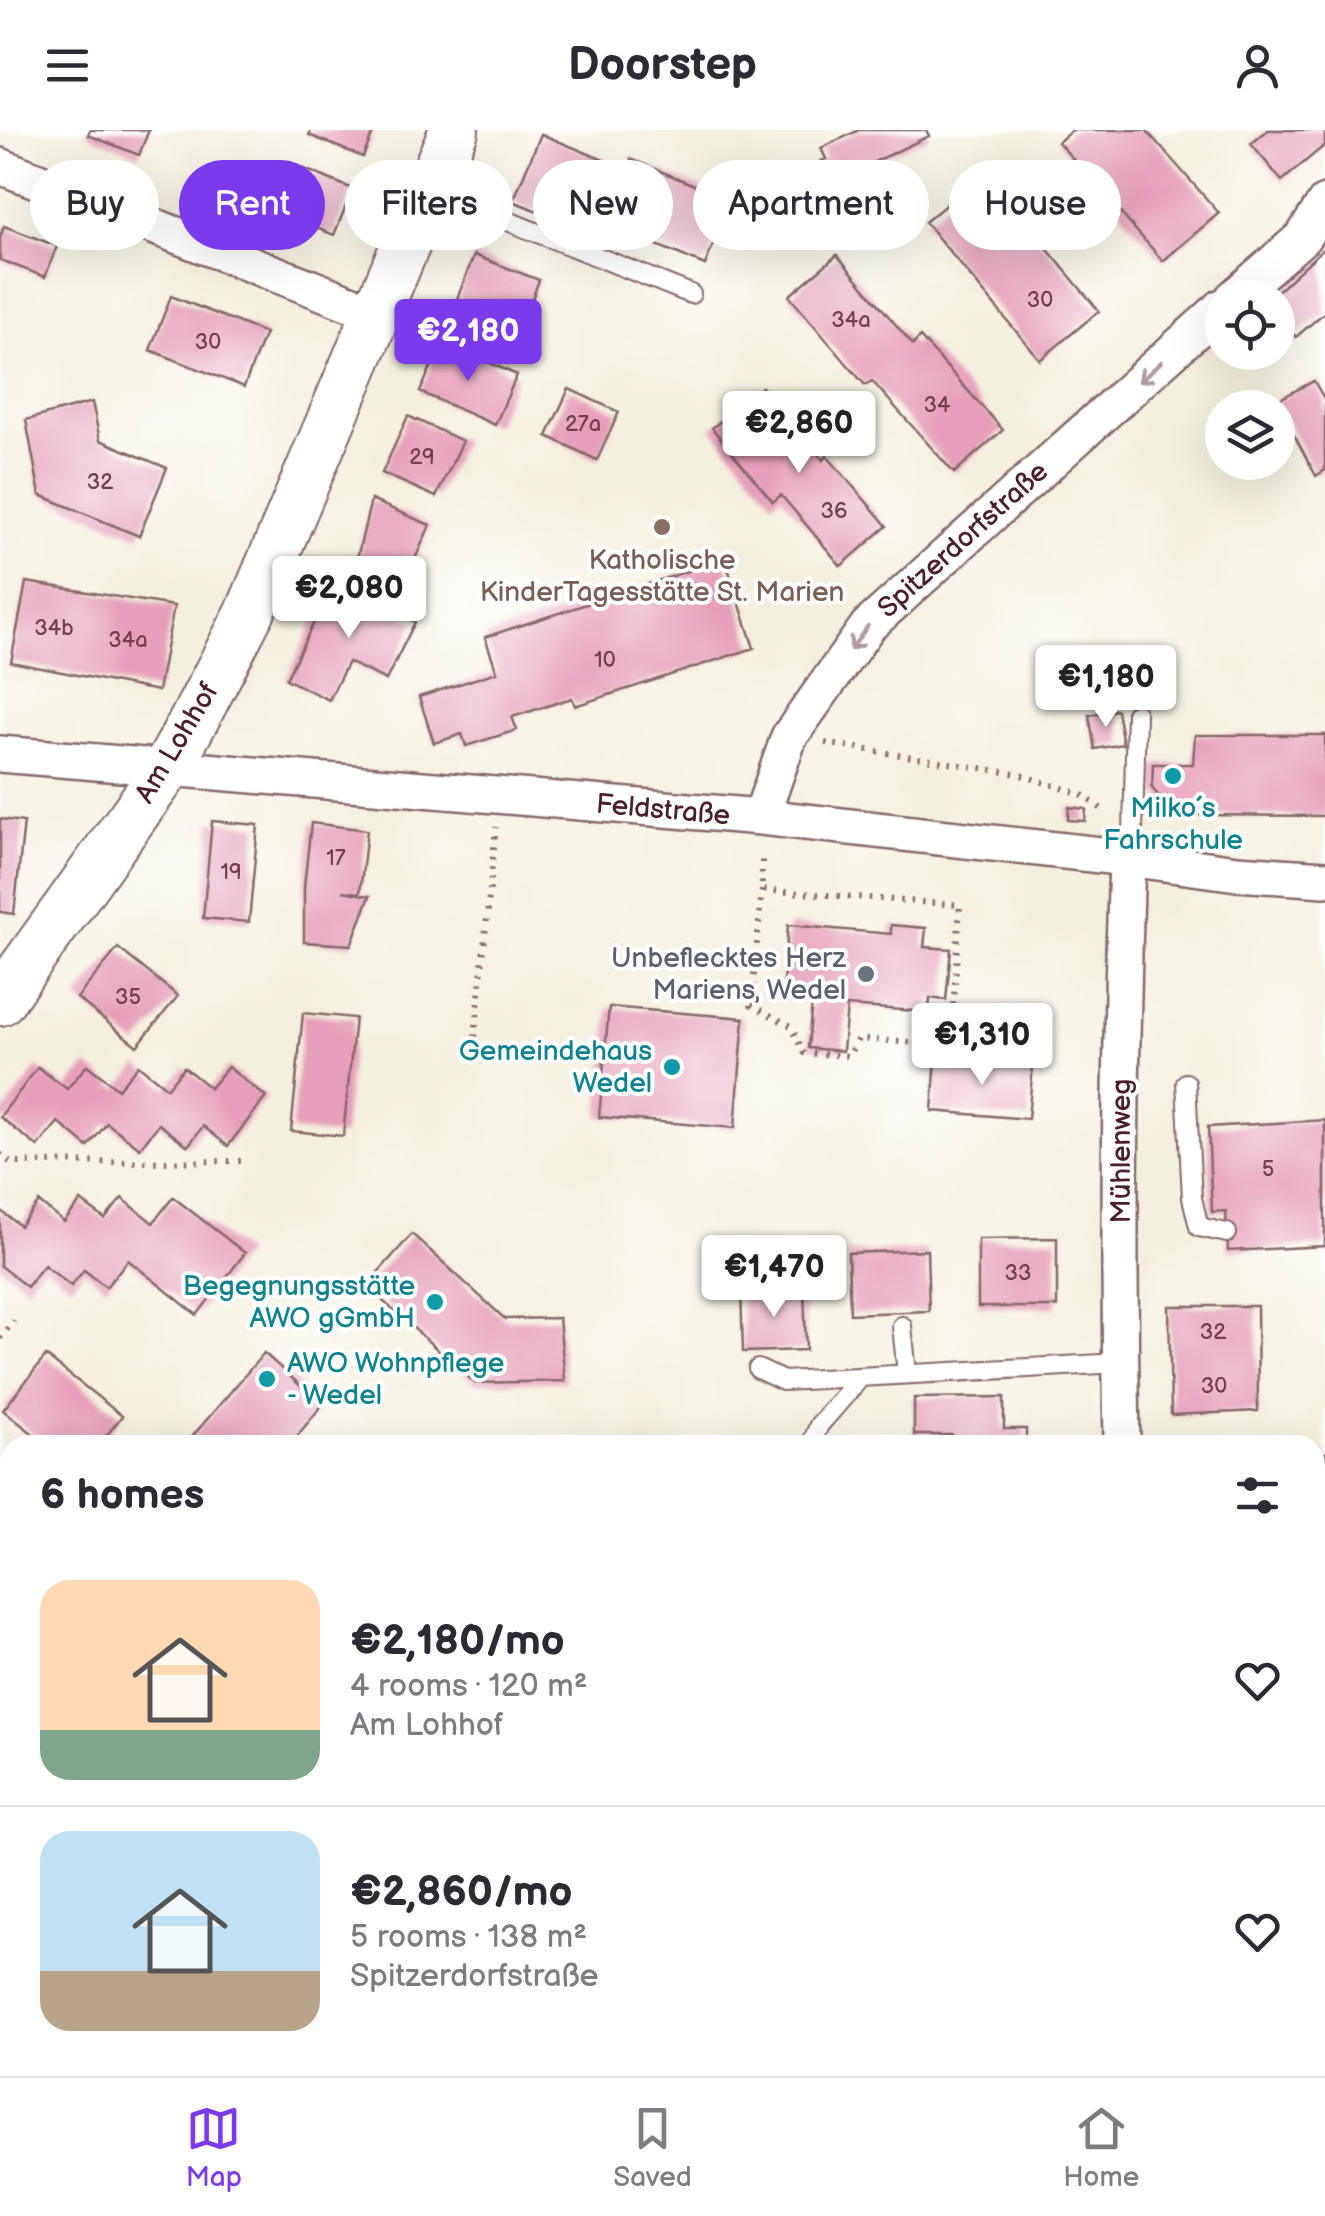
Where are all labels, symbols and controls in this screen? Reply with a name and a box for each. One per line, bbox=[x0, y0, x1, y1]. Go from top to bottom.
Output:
icon: menu bbox=[40, 38, 95, 93]
text: Doorstep bbox=[568, 38, 757, 93]
icon: person bbox=[1230, 38, 1285, 93]
chip: Buy bbox=[30, 160, 159, 250]
chip: Rent bbox=[179, 160, 325, 250]
chip: Filters bbox=[345, 160, 513, 250]
chip: New bbox=[533, 160, 673, 250]
chip: Apartment bbox=[693, 160, 929, 250]
chip: House bbox=[949, 160, 1121, 250]
map controls bbox=[1205, 280, 1295, 480]
button: locate bbox=[1205, 280, 1295, 370]
house number: 30 bbox=[1027, 287, 1053, 314]
pin: €2,180 bbox=[387, 299, 549, 384]
house number: 34a bbox=[831, 307, 871, 334]
text: €2,180 bbox=[416, 312, 520, 351]
house number: 30 bbox=[195, 329, 221, 356]
one-way arrow bbox=[1138, 360, 1163, 383]
button: layers bbox=[1205, 390, 1295, 480]
pin: €2,860 bbox=[718, 391, 880, 476]
house number: 34 bbox=[924, 392, 951, 419]
text: €2,860 bbox=[745, 404, 853, 443]
house number: 27a bbox=[565, 411, 601, 438]
house number: 29 bbox=[409, 444, 435, 471]
street label: Spitzerdorfstraße bbox=[871, 455, 1055, 625]
house number: 32 bbox=[87, 469, 113, 496]
house number: 36 bbox=[821, 498, 847, 525]
marker: Katholische KinderTagesstätte St. Marien bbox=[651, 516, 673, 538]
place label: Katholische KinderTagesstätte St. Marien bbox=[480, 544, 844, 609]
pin: €2,080 bbox=[268, 556, 430, 641]
text: €2,080 bbox=[294, 569, 404, 608]
house number: 34b bbox=[34, 615, 74, 642]
one-way arrow bbox=[849, 624, 870, 651]
house number: 34a bbox=[108, 627, 148, 654]
pin: €1,180 bbox=[1025, 645, 1187, 730]
house number: 10 bbox=[594, 647, 616, 674]
text: €1,180 bbox=[1057, 658, 1155, 697]
street label: Am Lohhof bbox=[128, 677, 226, 809]
marker: Milko´s Fahrschule bbox=[1162, 765, 1184, 787]
street label: Feldstraße bbox=[595, 788, 731, 832]
place label: Milko´s Fahrschule bbox=[1103, 792, 1243, 857]
house number: 17 bbox=[326, 845, 346, 872]
house number: 19 bbox=[220, 859, 242, 886]
place label: Unbeflecktes Herz Mariens, Wedel bbox=[611, 942, 847, 1007]
marker: Unbeflecktes Herz Mariens, Wedel bbox=[855, 963, 877, 985]
house number: 35 bbox=[115, 984, 141, 1011]
pin: €1,310 bbox=[901, 1003, 1063, 1088]
text: €1,310 bbox=[934, 1016, 1030, 1055]
place label: Gemeindehaus Wedel bbox=[459, 1035, 652, 1100]
marker: Gemeindehaus Wedel bbox=[661, 1056, 683, 1078]
street label: Mühlenweg bbox=[1105, 1079, 1138, 1224]
house number: 5 bbox=[1262, 1156, 1274, 1183]
pin: €1,470 bbox=[693, 1235, 855, 1320]
text: €1,470 bbox=[723, 1248, 825, 1287]
house number: 33 bbox=[1004, 1260, 1032, 1287]
place label: Begegnungsstätte AWO gGmbH bbox=[183, 1270, 415, 1335]
marker: Begegnungsstätte AWO gGmbH bbox=[424, 1291, 446, 1313]
house number: 32 bbox=[1200, 1319, 1226, 1346]
place label: AWO Wohnpflege - Wedel bbox=[287, 1347, 504, 1412]
marker: AWO Wohnpflege - Wedel bbox=[256, 1368, 278, 1390]
house number: 30 bbox=[1201, 1373, 1227, 1400]
icon: filters bbox=[1230, 1468, 1285, 1523]
text: 6 homes bbox=[40, 1470, 204, 1521]
text: €2,180/mo bbox=[350, 1616, 565, 1667]
icon: home bbox=[120, 1620, 240, 1740]
icon: heart bbox=[1230, 1653, 1285, 1708]
text: 4 rooms · 120 m² bbox=[350, 1667, 588, 1706]
text: Am Lohhof bbox=[350, 1706, 504, 1745]
text: €2,860/mo bbox=[350, 1867, 572, 1918]
icon: home bbox=[120, 1871, 240, 1991]
icon: heart bbox=[1230, 1904, 1285, 1959]
text: 5 rooms · 138 m² bbox=[350, 1918, 587, 1957]
text: Spitzerdorfstraße bbox=[350, 1957, 599, 1996]
tab: Map bbox=[186, 2101, 242, 2194]
tab: Saved bbox=[613, 2101, 692, 2194]
tab: Home bbox=[1063, 2101, 1139, 2194]

